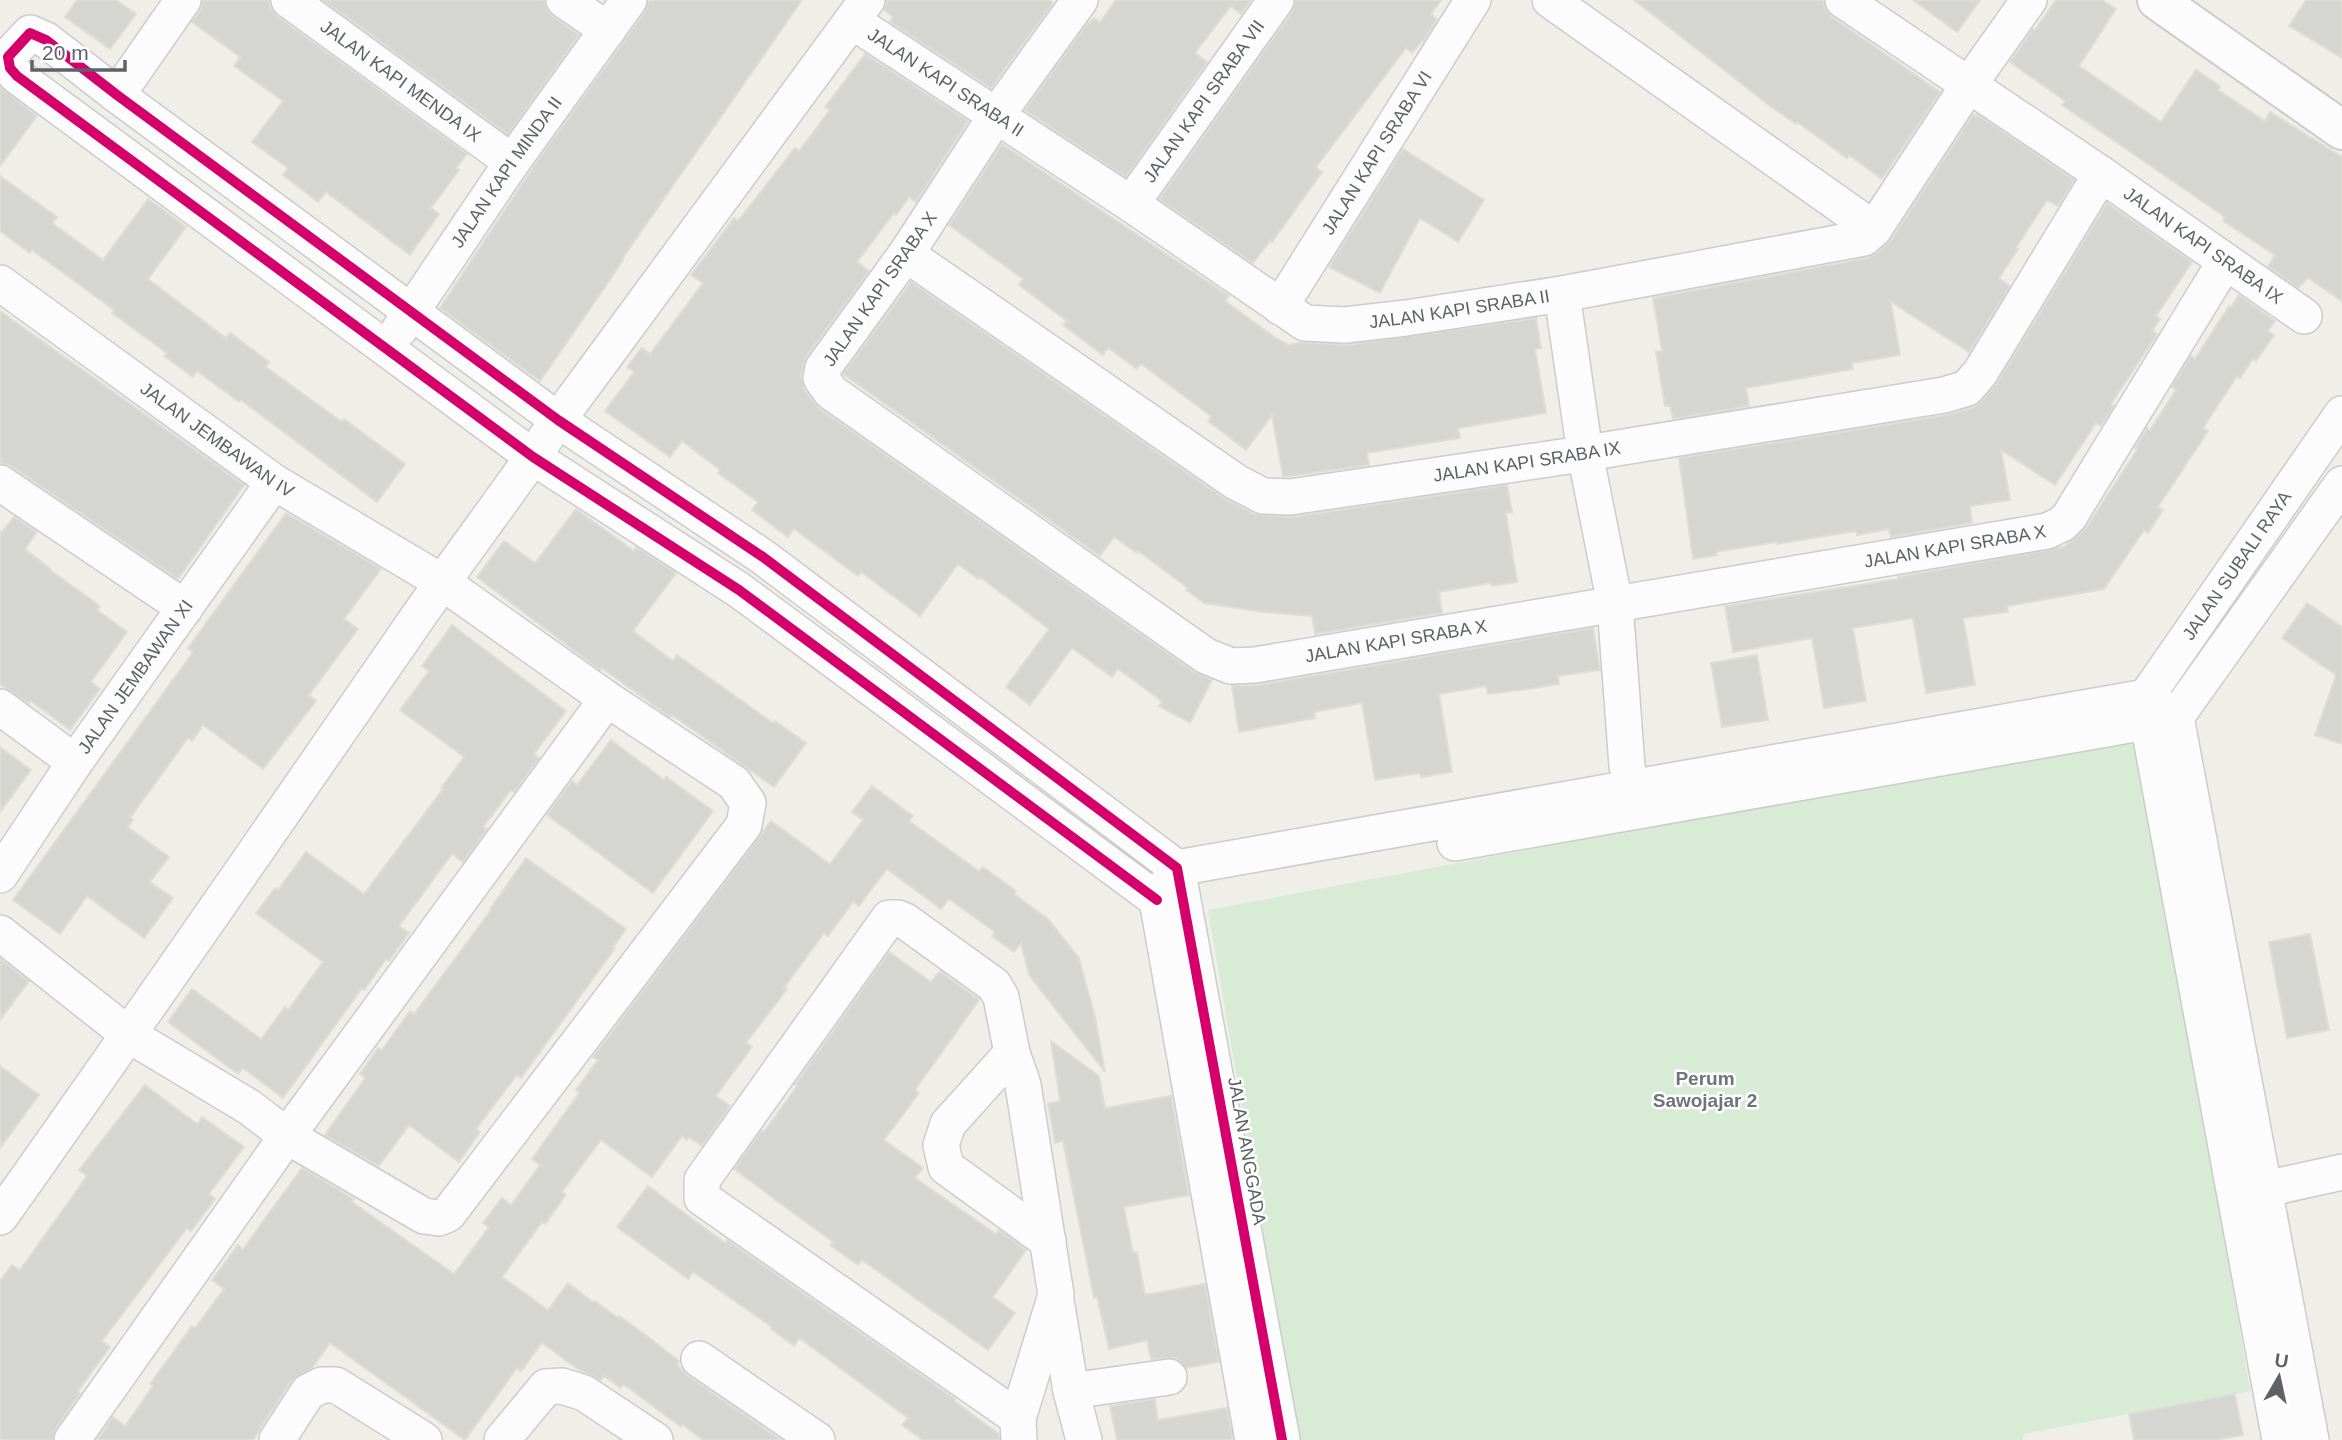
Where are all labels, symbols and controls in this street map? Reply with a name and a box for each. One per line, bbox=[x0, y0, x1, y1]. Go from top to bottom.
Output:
street label: JALAN KAPI MENDA IX bbox=[317, 16, 485, 146]
street label: JALAN KAPI SRABA VII bbox=[1140, 16, 1268, 186]
street label: JALAN KAPI SRABA II bbox=[864, 24, 1027, 141]
scale bar bbox=[32, 28, 124, 72]
text: 20 m bbox=[42, 41, 89, 64]
street label: JALAN KAPI SRABA VI bbox=[1318, 67, 1436, 238]
street label: JALAN KAPI MINDA II bbox=[447, 93, 566, 251]
street label: JALAN KAPI SRABA IX bbox=[2120, 183, 2287, 308]
street label: JALAN KAPI SRABA X bbox=[819, 208, 941, 370]
street label: JALAN KAPI SRABA II bbox=[1368, 286, 1551, 332]
street label: JALAN JEMBAWAN IV bbox=[137, 378, 297, 501]
street label: JALAN KAPI SRABA IX bbox=[1432, 438, 1622, 486]
street label: JALAN SUBALI RAYA bbox=[2179, 487, 2296, 644]
street label: JALAN KAPI SRABA X bbox=[1863, 521, 2048, 572]
street label: JALAN JEMBAWAN XI bbox=[74, 596, 197, 758]
street label: JALAN KAPI SRABA X bbox=[1304, 616, 1489, 666]
district label: Perum Sawojajar 2 bbox=[1653, 1068, 1757, 1111]
street label: JALAN ANGGADA bbox=[1224, 1075, 1270, 1227]
north arrow bbox=[2244, 1342, 2314, 1412]
text: U bbox=[2273, 1349, 2290, 1372]

